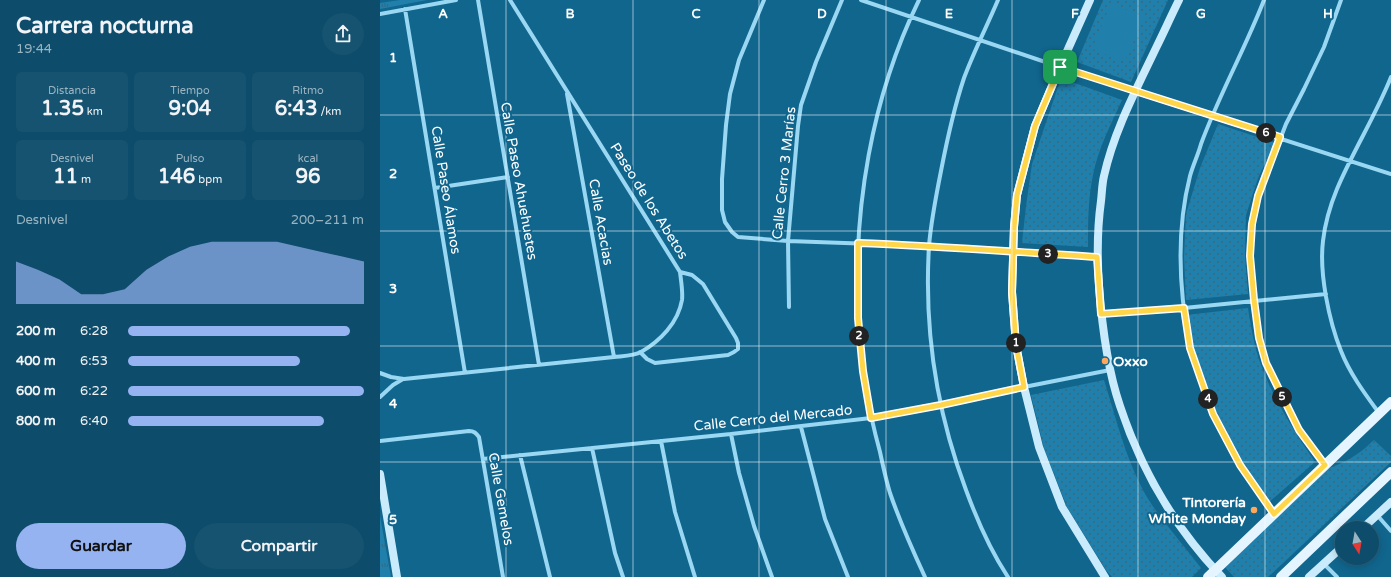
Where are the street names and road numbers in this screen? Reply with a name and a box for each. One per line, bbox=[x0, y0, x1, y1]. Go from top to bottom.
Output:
street label: Calle Paseo Ahuehuetes bbox=[497, 101, 541, 262]
street label: Calle Cerro 3 Marías bbox=[769, 105, 799, 240]
street label: Calle Paseo Álamos bbox=[427, 125, 465, 256]
street label: Paseo de los Abetos bbox=[606, 140, 692, 263]
street label: Calle Acacias bbox=[585, 178, 617, 267]
street label: Calle Cerro del Mercado bbox=[693, 401, 853, 435]
street label: Calle Gemelos bbox=[484, 451, 518, 547]

